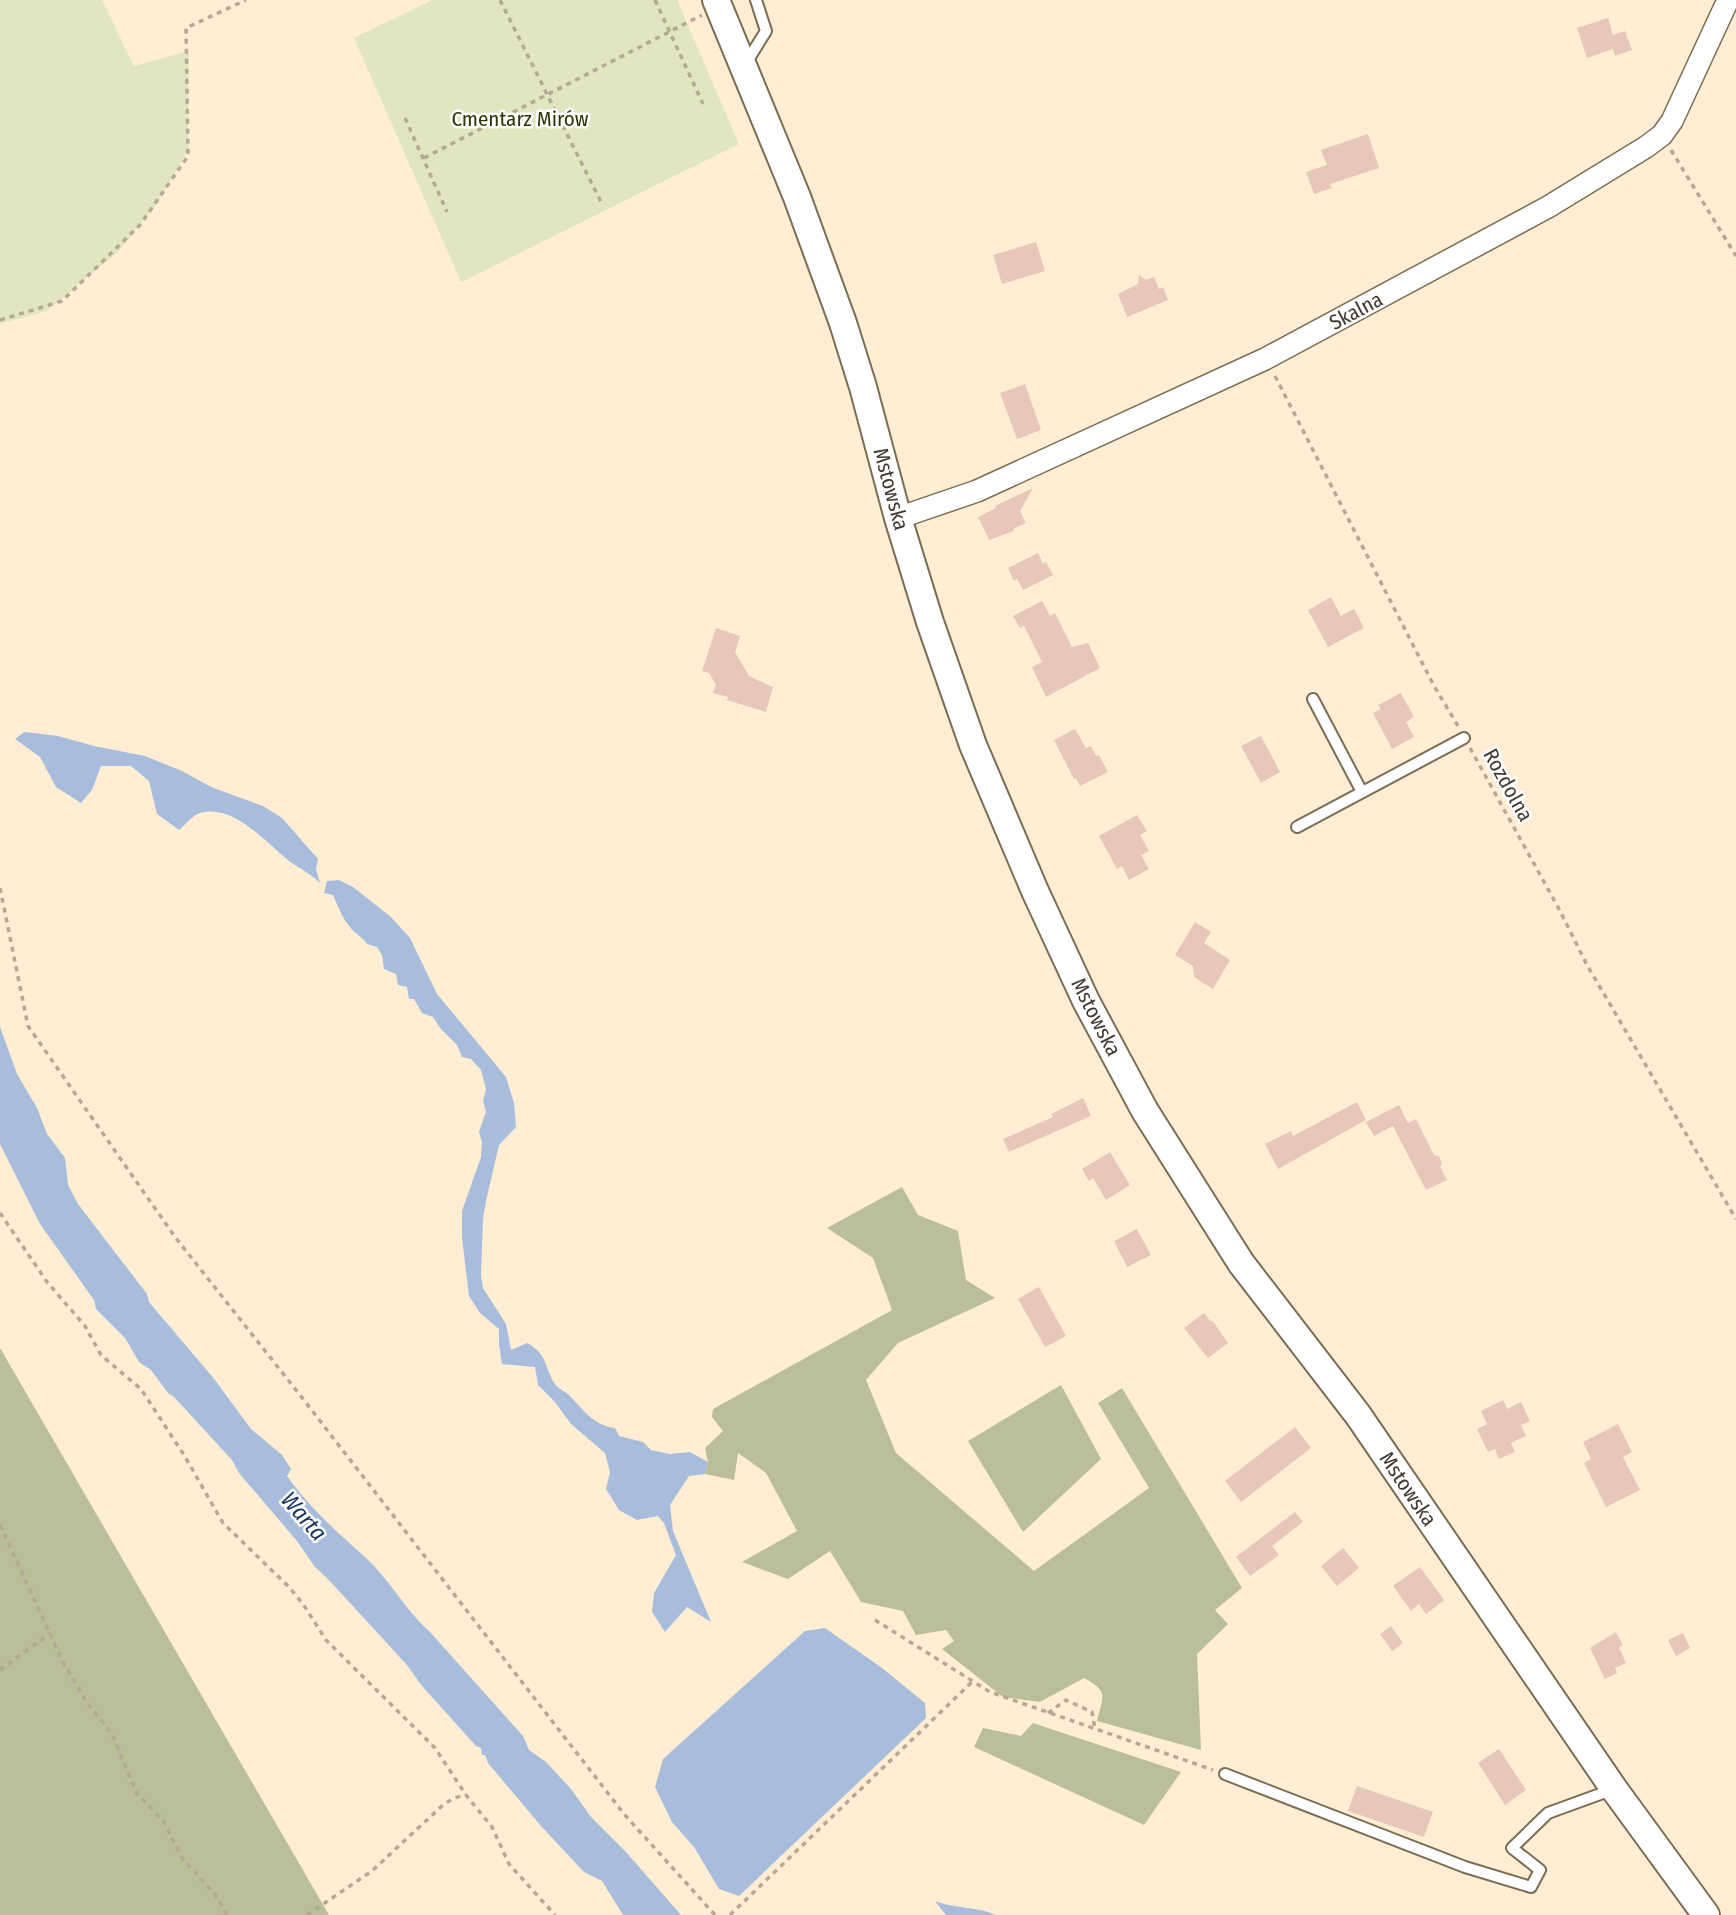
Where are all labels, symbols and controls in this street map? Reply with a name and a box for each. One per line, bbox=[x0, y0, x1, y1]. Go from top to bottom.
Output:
park label: Cmentarz Mirów bbox=[451, 106, 589, 132]
street label: Skalna bbox=[1325, 286, 1387, 336]
street label: Mstowska bbox=[868, 445, 914, 533]
street label: Rozdolna bbox=[1477, 744, 1539, 826]
street label: Mstowska bbox=[1065, 974, 1127, 1060]
street label: Mstowska bbox=[1374, 1447, 1442, 1531]
water label: Warta bbox=[275, 1486, 333, 1546]

